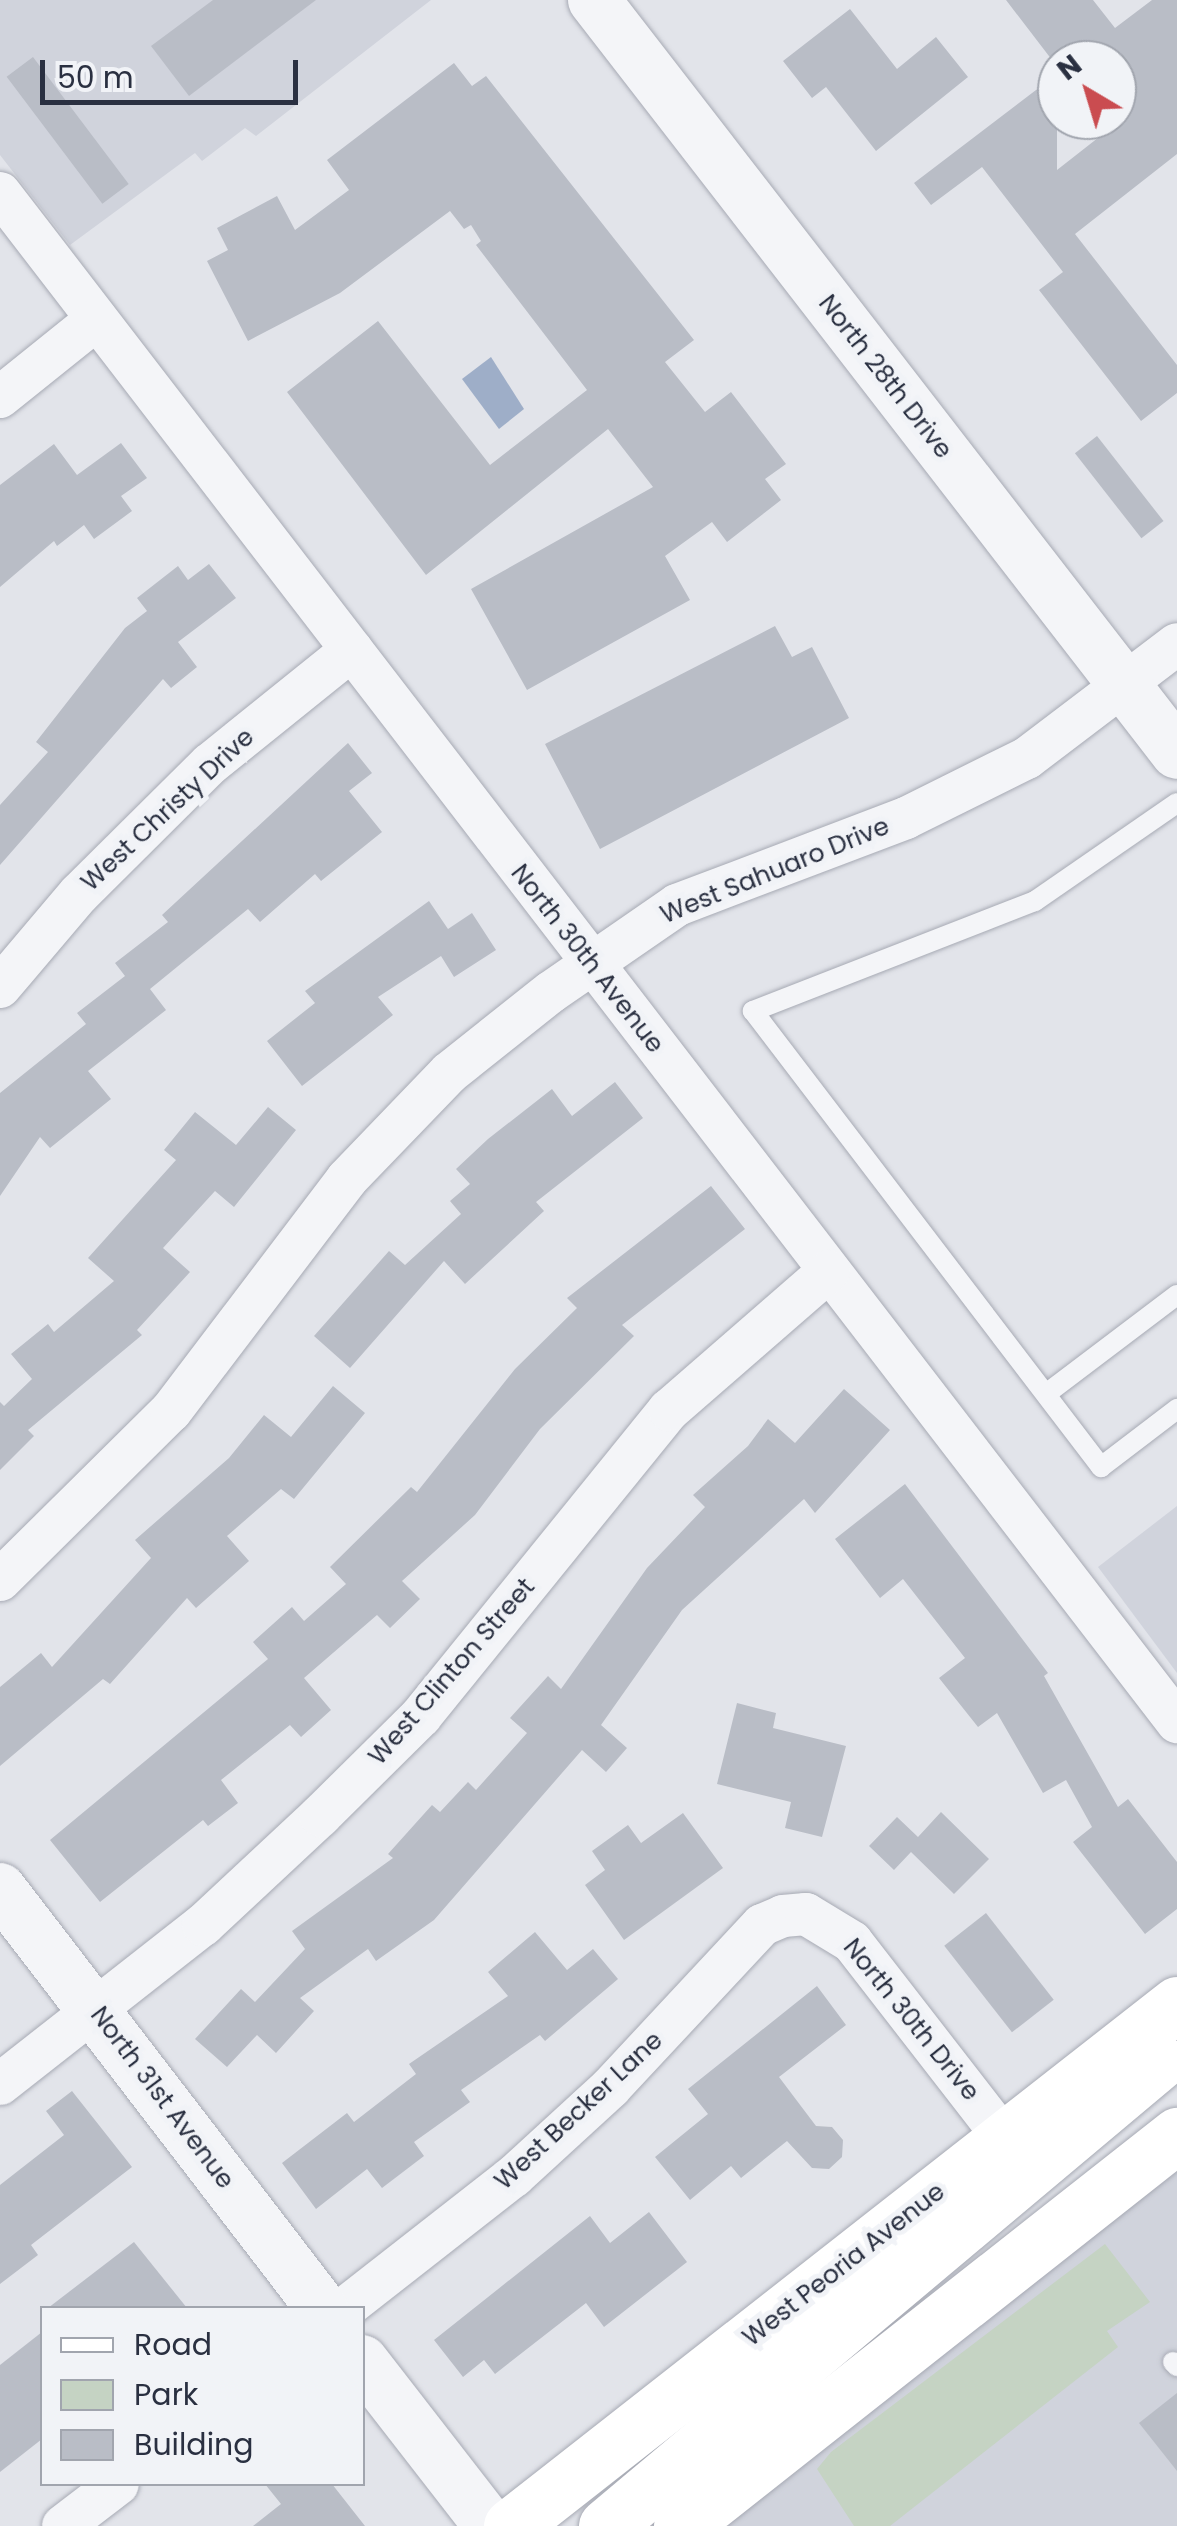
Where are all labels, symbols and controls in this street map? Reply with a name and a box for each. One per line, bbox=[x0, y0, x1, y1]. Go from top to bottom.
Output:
scale bar bbox=[45, 40, 302, 102]
north arrow bbox=[1037, 40, 1137, 140]
text: N bbox=[1049, 46, 1090, 89]
text: 50 m bbox=[57, 56, 134, 99]
street label: North 28th Drive bbox=[812, 289, 958, 465]
street label: West Christy Drive bbox=[75, 722, 261, 898]
street label: West Sahuaro Drive bbox=[656, 811, 894, 931]
street label: North 30th Avenue bbox=[504, 859, 670, 1059]
street label: West Clinton Street bbox=[363, 1573, 541, 1771]
street label: North 30th Drive bbox=[837, 1933, 985, 2107]
street label: North 31st Avenue bbox=[84, 2001, 240, 2195]
street label: West Becker Lane bbox=[489, 2026, 669, 2196]
street label: West Peoria Avenue bbox=[737, 2177, 951, 2353]
legend bbox=[40, 2306, 365, 2486]
text: Road bbox=[134, 2323, 212, 2366]
text: Park bbox=[134, 2373, 198, 2416]
text: Building bbox=[134, 2423, 254, 2466]

